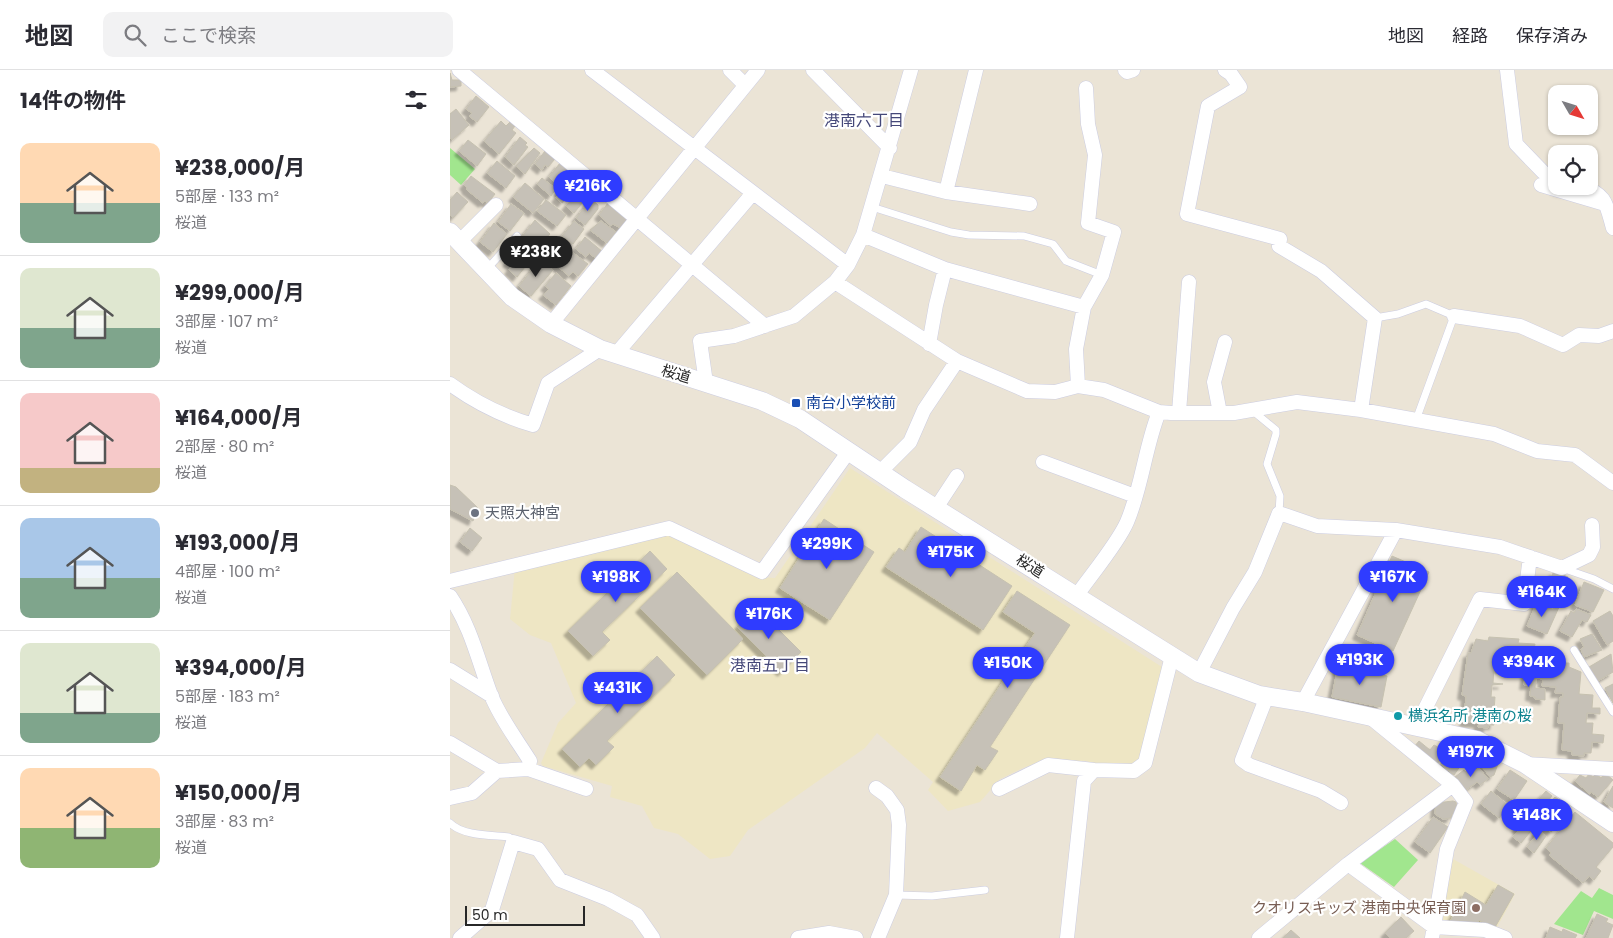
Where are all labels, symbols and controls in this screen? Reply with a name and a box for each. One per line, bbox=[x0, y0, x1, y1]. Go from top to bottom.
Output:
search box bbox=[103, 12, 453, 57]
text: 地図 bbox=[25, 19, 73, 52]
icon: search bbox=[121, 21, 149, 49]
text: ここで検索 bbox=[161, 22, 256, 49]
text: 地図 bbox=[1388, 23, 1424, 48]
text: 経路 bbox=[1452, 23, 1488, 48]
text: 保存済み bbox=[1516, 23, 1588, 48]
north arrow bbox=[1548, 85, 1598, 135]
map controls bbox=[1548, 85, 1598, 195]
text: 14件の物件 bbox=[20, 86, 126, 115]
icon: filters bbox=[402, 86, 430, 114]
district label: 港南六丁目 bbox=[824, 109, 904, 132]
button: locate bbox=[1548, 145, 1598, 195]
text: ¥238,000/月 bbox=[175, 153, 305, 182]
icon: home bbox=[60, 163, 120, 223]
pin: ¥216K bbox=[553, 170, 623, 212]
text: ¥216K bbox=[564, 174, 612, 197]
text: 5部屋 · 133 m² bbox=[175, 185, 279, 208]
text: 桜道 bbox=[175, 211, 207, 234]
pin: ¥238K bbox=[501, 236, 571, 278]
text: ¥238K bbox=[510, 240, 562, 263]
text: ¥299,000/月 bbox=[175, 278, 305, 307]
icon: home bbox=[60, 288, 120, 348]
text: 3部屋 · 107 m² bbox=[175, 310, 278, 333]
text: 桜道 bbox=[175, 336, 207, 359]
street label: 桜道 bbox=[659, 359, 694, 388]
place label: 南台小学校前 bbox=[806, 392, 896, 413]
marker: 南台小学校前 bbox=[790, 397, 802, 409]
text: ¥164,000/月 bbox=[175, 403, 302, 432]
icon: home bbox=[60, 413, 120, 473]
text: 2部屋 · 80 m² bbox=[175, 435, 274, 458]
text: 桜道 bbox=[175, 461, 207, 484]
place label: 天照大神宮 bbox=[485, 502, 560, 523]
marker: 天照大神宮 bbox=[469, 507, 481, 519]
text: ¥193,000/月 bbox=[175, 528, 300, 557]
pin: ¥299K bbox=[792, 528, 862, 570]
text: ¥299K bbox=[802, 532, 852, 555]
pin: ¥175K bbox=[916, 536, 986, 578]
icon: home bbox=[60, 538, 120, 598]
text: ¥175K bbox=[928, 540, 974, 563]
street label: 桜道 bbox=[1012, 549, 1049, 582]
text: 4部屋 · 100 m² bbox=[175, 560, 280, 583]
pin: ¥198K bbox=[581, 560, 651, 603]
pin: ¥167K bbox=[1358, 560, 1428, 603]
text: ¥198K bbox=[592, 565, 640, 588]
text: ¥167K bbox=[1370, 565, 1416, 588]
pin: ¥164K bbox=[1507, 576, 1577, 618]
text: ¥164K bbox=[1518, 580, 1566, 603]
text: 桜道 bbox=[175, 586, 207, 609]
pin: ¥176K bbox=[734, 598, 804, 640]
text: ¥176K bbox=[746, 602, 792, 625]
pin: ¥193K bbox=[1325, 644, 1395, 686]
pin: ¥150K bbox=[973, 646, 1043, 689]
pin: ¥394K bbox=[1494, 646, 1564, 688]
text: ¥193K bbox=[1336, 648, 1384, 671]
text: ¥394K bbox=[1503, 650, 1555, 673]
text: ¥150K bbox=[984, 651, 1032, 674]
text: ¥394,000/月 bbox=[175, 653, 307, 682]
district label: 港南五丁目 bbox=[730, 654, 810, 677]
icon: home bbox=[60, 663, 120, 723]
pin: ¥431K bbox=[583, 672, 653, 714]
text: ¥431K bbox=[594, 676, 642, 699]
text: 5部屋 · 183 m² bbox=[175, 685, 280, 708]
place label: 横浜名所 港南の桜 bbox=[1408, 705, 1532, 726]
marker: 横浜名所 港南の桜 bbox=[1392, 710, 1404, 722]
text: 桜道 bbox=[175, 711, 207, 734]
pin: ¥197K bbox=[1436, 736, 1506, 778]
text: ¥197K bbox=[1448, 740, 1494, 763]
text: ¥150,000/月 bbox=[175, 778, 302, 807]
icon: home bbox=[60, 788, 120, 848]
pin: ¥148K bbox=[1502, 798, 1572, 841]
text: ¥148K bbox=[1512, 803, 1562, 826]
text: 3部屋 · 83 m² bbox=[175, 810, 274, 833]
text: 桜道 bbox=[175, 836, 207, 859]
place label: クオリスキッズ 港南中央保育園 bbox=[1252, 897, 1466, 918]
marker: クオリスキッズ 港南中央保育園 bbox=[1470, 902, 1482, 914]
scale bar bbox=[465, 903, 585, 926]
text: 50 m bbox=[472, 905, 508, 925]

